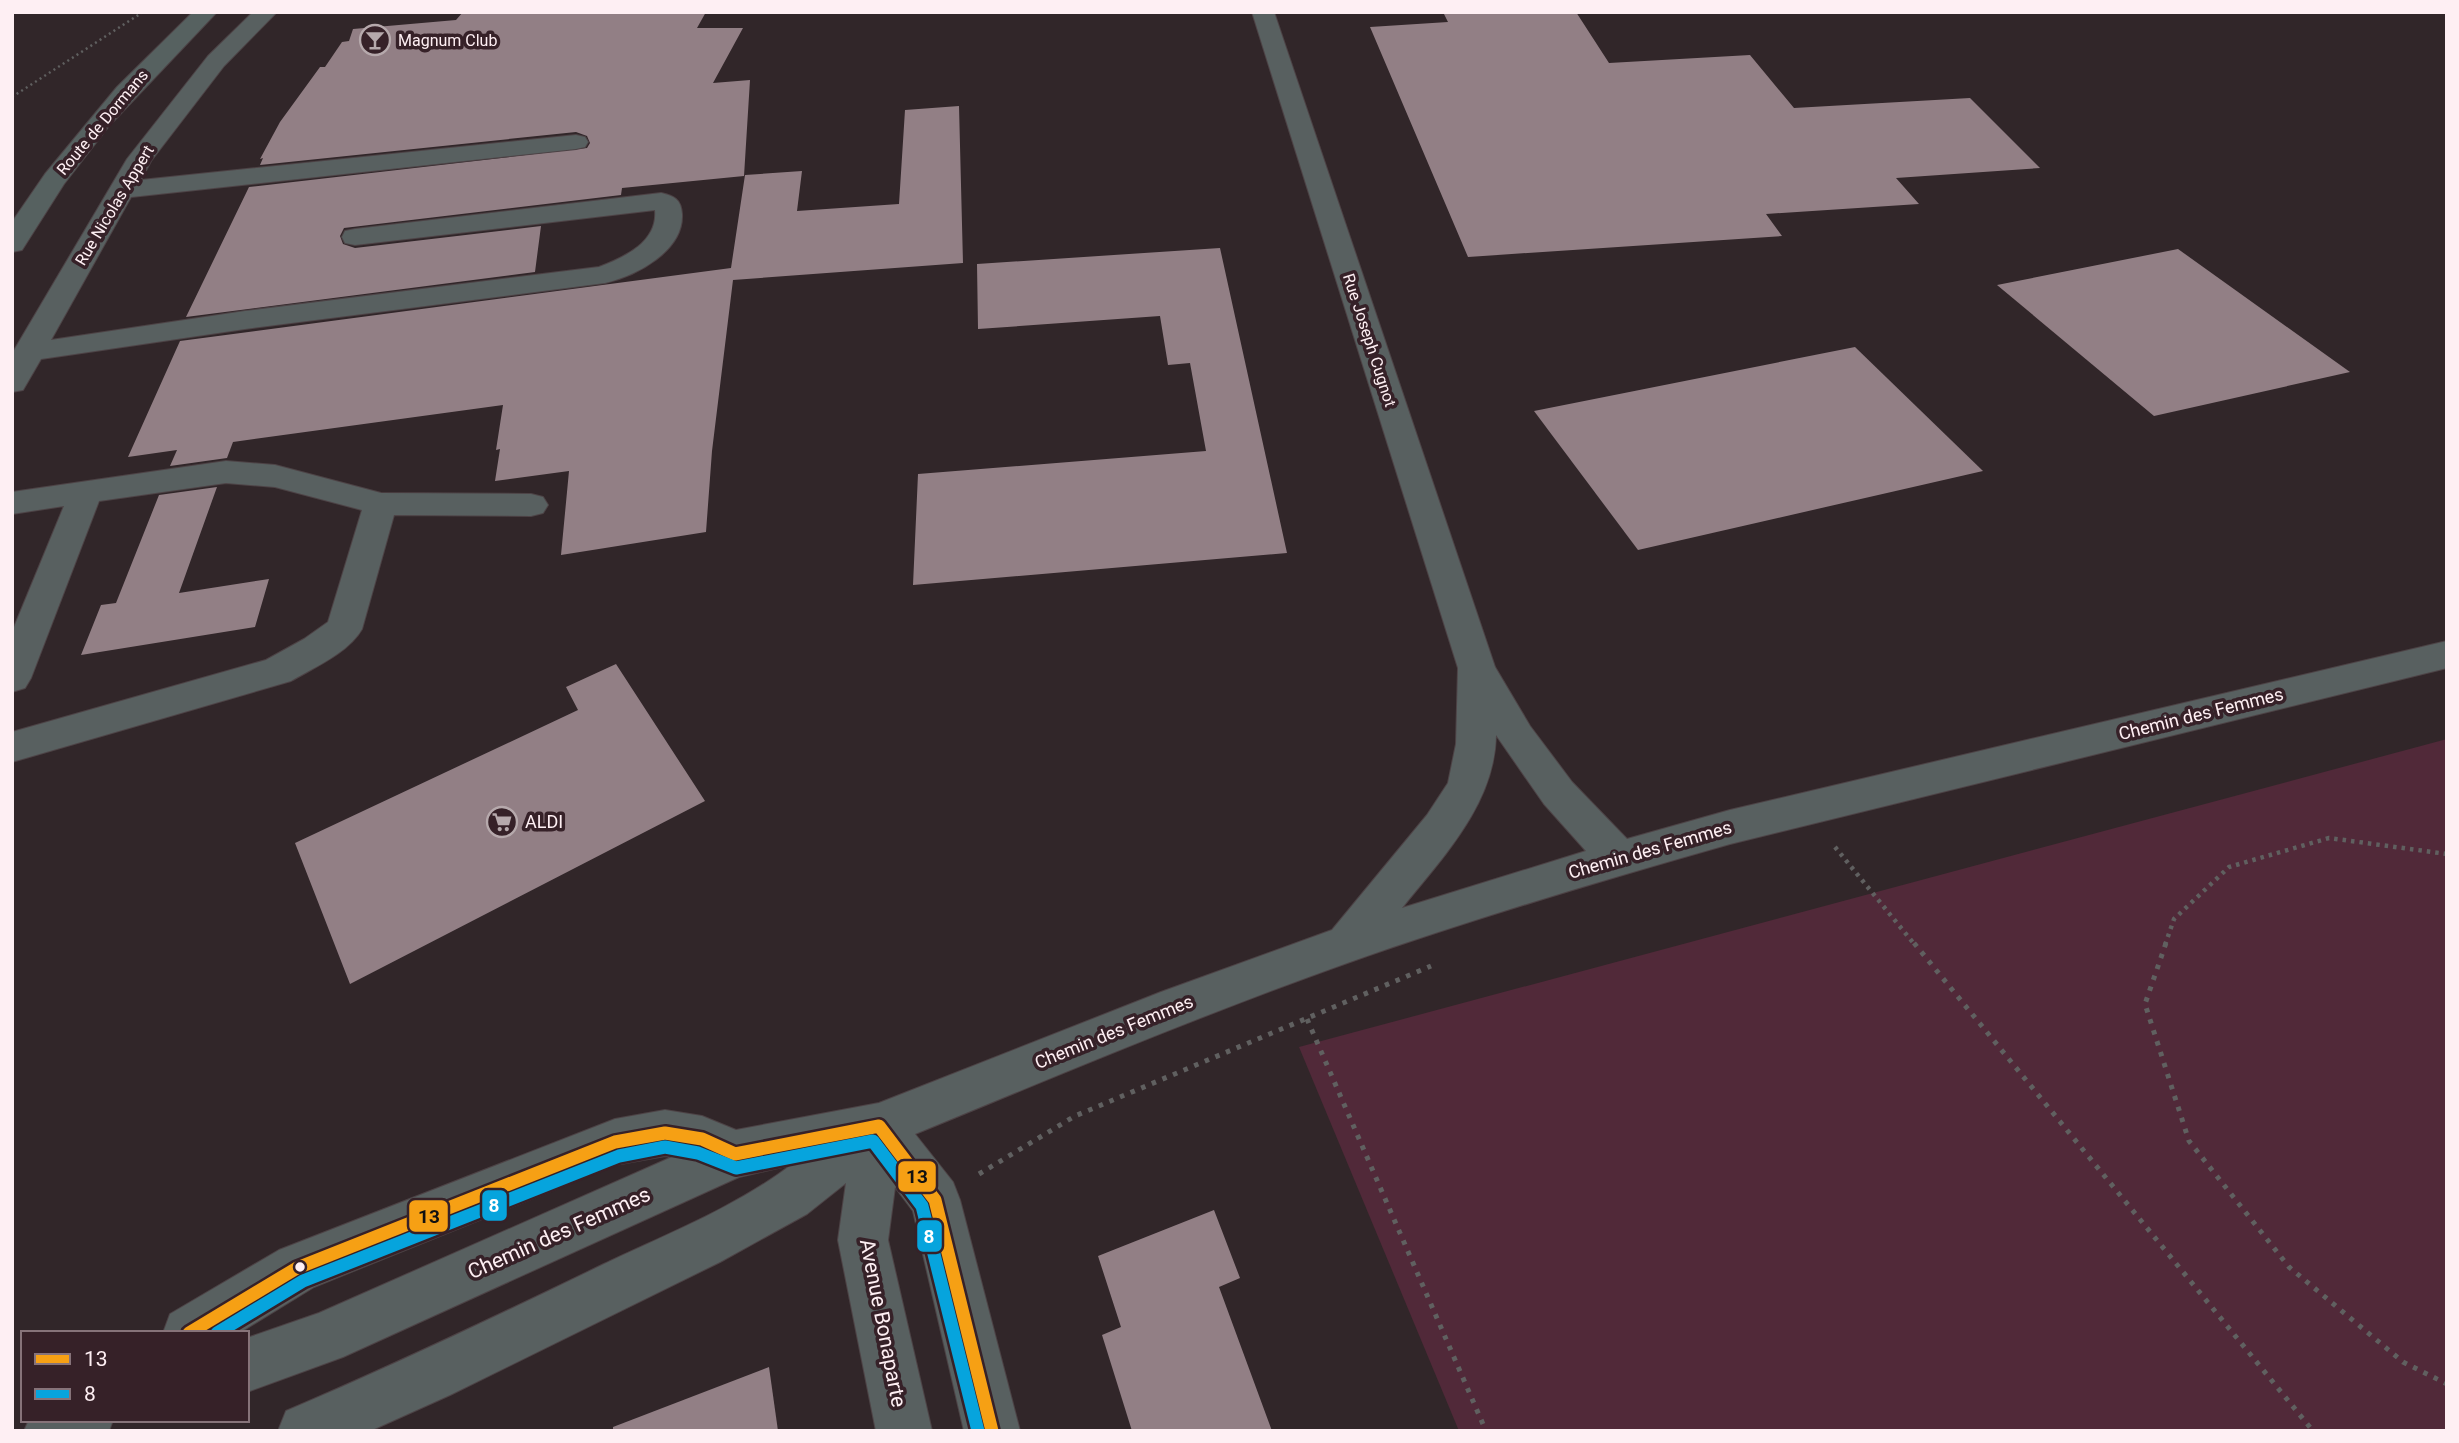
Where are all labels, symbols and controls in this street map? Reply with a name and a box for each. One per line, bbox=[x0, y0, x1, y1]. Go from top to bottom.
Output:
bar icon: Magnum Club bbox=[358, 23, 392, 57]
place label: Magnum Club bbox=[398, 31, 497, 50]
street label: Route de Dormans bbox=[53, 66, 152, 179]
street label: Rue Nicolas Appert bbox=[71, 142, 158, 269]
street label: Rue Joseph Cugnot bbox=[1339, 271, 1400, 409]
street label: Chemin des Femmes bbox=[2116, 683, 2285, 744]
supermarket icon: ALDI bbox=[485, 805, 519, 839]
place label: ALDI bbox=[525, 811, 563, 832]
street label: Chemin des Femmes bbox=[1566, 816, 1734, 883]
street label: Chemin des Femmes bbox=[1032, 990, 1196, 1073]
line badge: 13 bbox=[897, 1160, 937, 1193]
text: 13 bbox=[906, 1165, 928, 1188]
street label: Chemin des Femmes bbox=[464, 1182, 654, 1284]
line badge: 8 bbox=[481, 1189, 508, 1222]
text: 8 bbox=[489, 1194, 500, 1217]
line badge: 13 bbox=[408, 1199, 449, 1233]
text: 13 bbox=[418, 1205, 440, 1228]
line badge: 8 bbox=[916, 1219, 943, 1253]
text: 8 bbox=[924, 1225, 935, 1248]
street label: Avenue Bonaparte bbox=[855, 1237, 911, 1409]
unlabelled marker bbox=[293, 1260, 307, 1274]
legend bbox=[21, 1331, 248, 1422]
text: 13 bbox=[84, 1347, 108, 1371]
text: 8 bbox=[84, 1382, 96, 1406]

